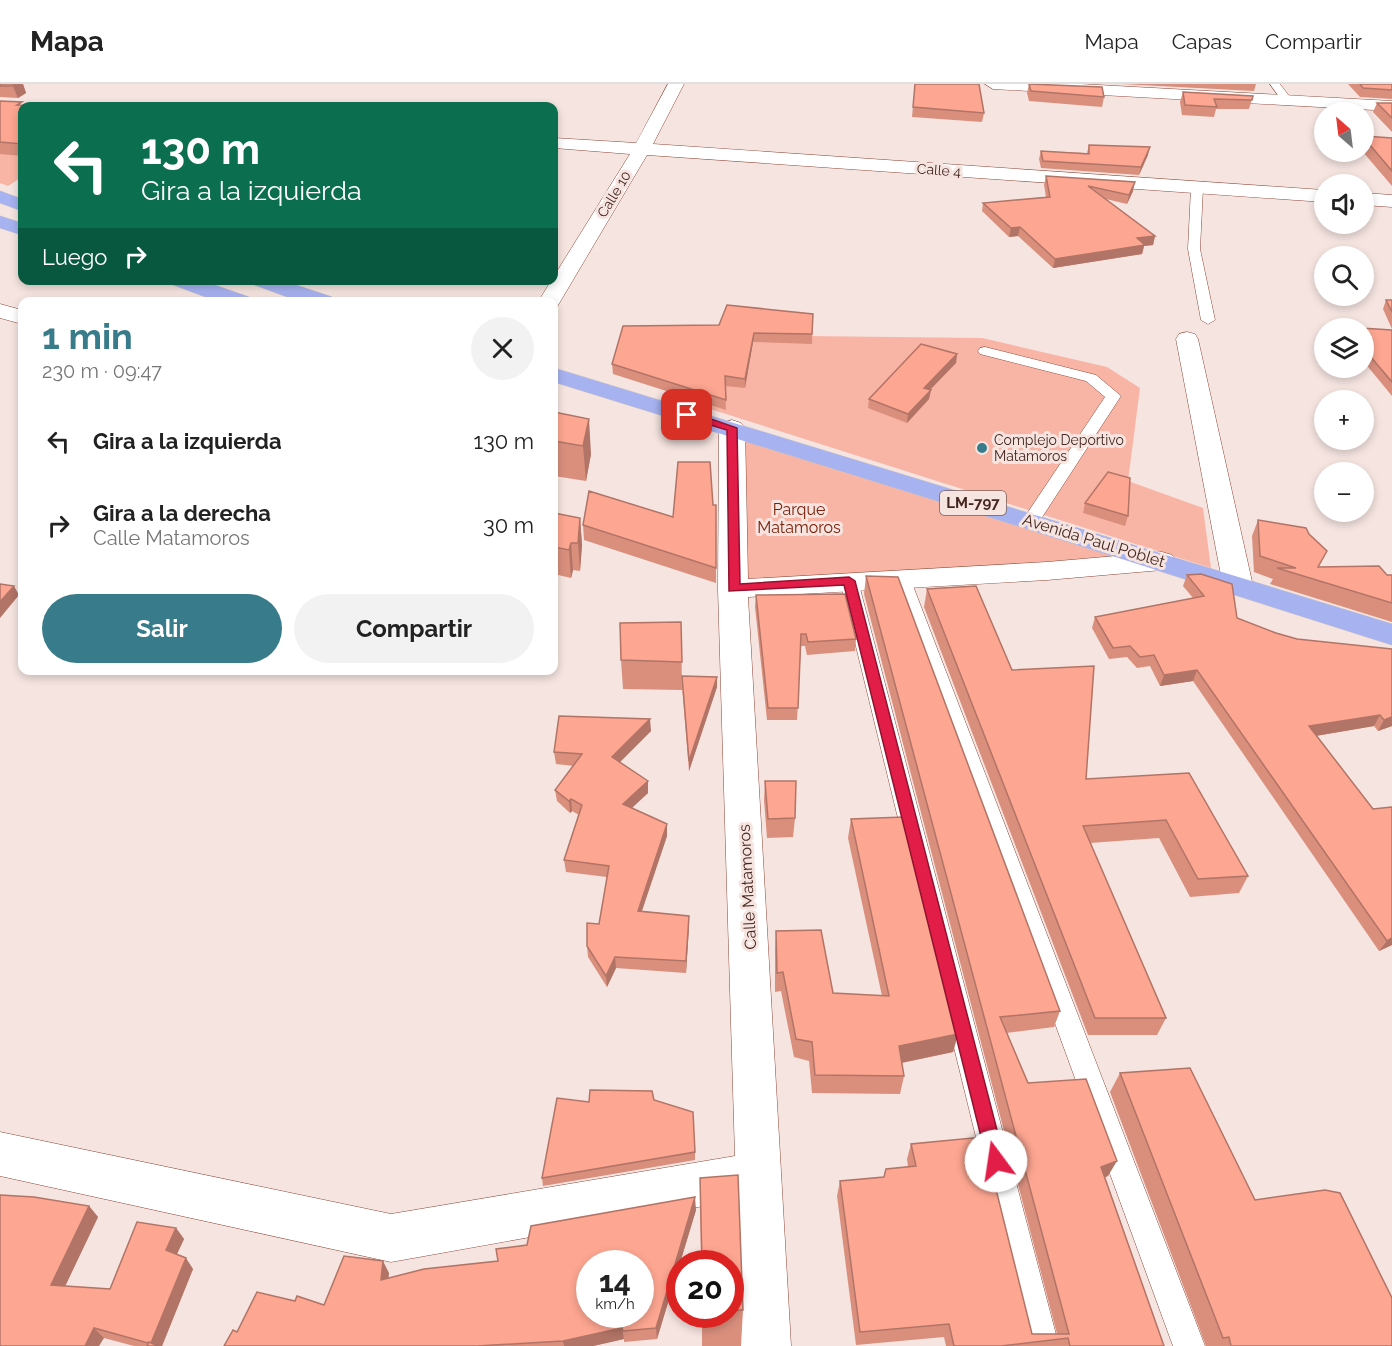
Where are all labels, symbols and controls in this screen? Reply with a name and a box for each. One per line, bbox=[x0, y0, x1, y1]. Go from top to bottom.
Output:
text: Mapa bbox=[30, 25, 104, 58]
text: Mapa bbox=[1084, 29, 1139, 54]
text: Capas bbox=[1172, 29, 1232, 54]
text: Compartir bbox=[1265, 29, 1362, 54]
north arrow bbox=[1314, 102, 1374, 162]
map controls bbox=[1314, 102, 1374, 522]
text: 130 m bbox=[141, 125, 260, 174]
icon: left bbox=[42, 126, 120, 204]
street label: Calle 4 bbox=[916, 160, 962, 180]
street label: Calle 10 bbox=[594, 168, 634, 220]
button: sound bbox=[1314, 174, 1374, 234]
text: Gira a la izquierda bbox=[141, 175, 362, 206]
icon: right bbox=[119, 240, 152, 273]
text: Luego bbox=[42, 244, 107, 270]
button: search bbox=[1314, 246, 1374, 306]
text: 1 min bbox=[42, 315, 133, 357]
button: close bbox=[471, 317, 534, 380]
button: layers bbox=[1314, 318, 1374, 378]
text: 230 m · 09:47 bbox=[42, 359, 162, 383]
pin bbox=[661, 389, 712, 440]
button: + bbox=[1314, 390, 1374, 450]
icon: arrive bbox=[670, 398, 703, 431]
icon: left bbox=[42, 425, 75, 458]
text: Gira a la izquierda bbox=[93, 428, 282, 454]
text: 130 m bbox=[474, 428, 534, 454]
place label: Complejo Deportivo Matamoros bbox=[994, 432, 1124, 464]
marker: Complejo Deportivo Matamoros bbox=[975, 441, 989, 455]
button: − bbox=[1314, 462, 1374, 522]
road number: LM-797 bbox=[940, 491, 1006, 515]
text: Gira a la derecha bbox=[93, 500, 271, 526]
park label: Parque Matamoros bbox=[757, 500, 841, 537]
icon: right bbox=[42, 509, 75, 542]
street label: Avenida Paul Poblet bbox=[1020, 510, 1168, 571]
text: 30 m bbox=[483, 512, 534, 538]
text: Calle Matamoros bbox=[93, 526, 250, 550]
button: Salir bbox=[42, 594, 282, 663]
button: Compartir bbox=[294, 594, 534, 663]
street label: Calle Matamoros bbox=[735, 824, 760, 950]
position arrow bbox=[964, 1129, 1028, 1193]
speed limit sign: 20 bbox=[666, 1250, 744, 1328]
text: 14 bbox=[599, 1264, 631, 1299]
text: km/h bbox=[595, 1295, 635, 1313]

